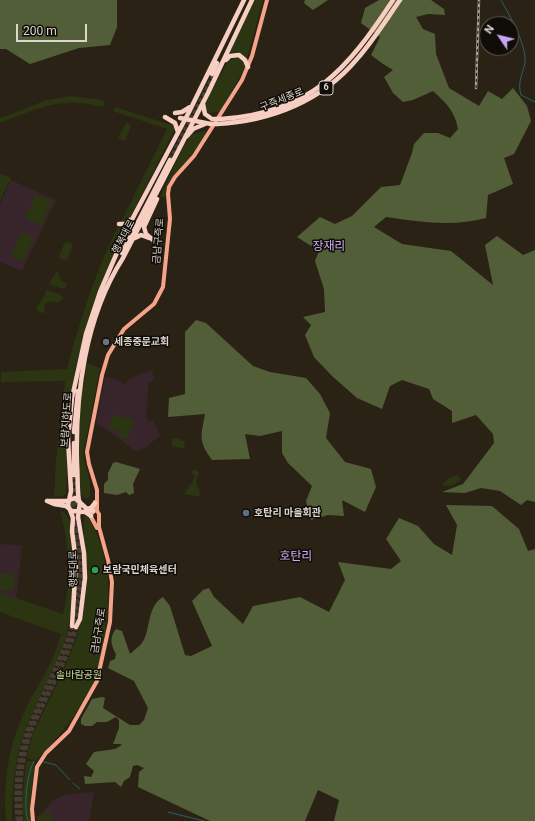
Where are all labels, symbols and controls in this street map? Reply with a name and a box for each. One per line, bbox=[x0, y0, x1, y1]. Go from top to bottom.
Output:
scale bar bbox=[18, 16, 89, 42]
north arrow bbox=[479, 16, 519, 56]
text: N bbox=[482, 23, 497, 36]
text: 200 m bbox=[23, 24, 57, 38]
road number: 6 bbox=[319, 81, 333, 95]
street label: 구즉세종로 bbox=[258, 86, 306, 114]
street label: 행복대로 bbox=[110, 218, 138, 256]
street label: 금남구즉로 bbox=[151, 218, 167, 264]
district label: 장재리 bbox=[312, 240, 346, 254]
place label: 세종중문교회 bbox=[114, 336, 169, 348]
marker: 세종중문교회 bbox=[101, 337, 111, 347]
street label: 보람지하도로 bbox=[59, 392, 75, 448]
place label: 호탄리 마을회관 bbox=[254, 507, 321, 519]
marker: 호탄리 마을회관 bbox=[241, 508, 251, 518]
street label: 행복대로 bbox=[68, 550, 80, 588]
district label: 호탄리 bbox=[279, 550, 313, 564]
place label: 보람국민체육센터 bbox=[103, 564, 177, 576]
marker: 보람국민체육센터 bbox=[90, 565, 100, 575]
street label: 금남구즉로 bbox=[89, 607, 109, 655]
park label: 솔바람공원 bbox=[56, 669, 102, 681]

